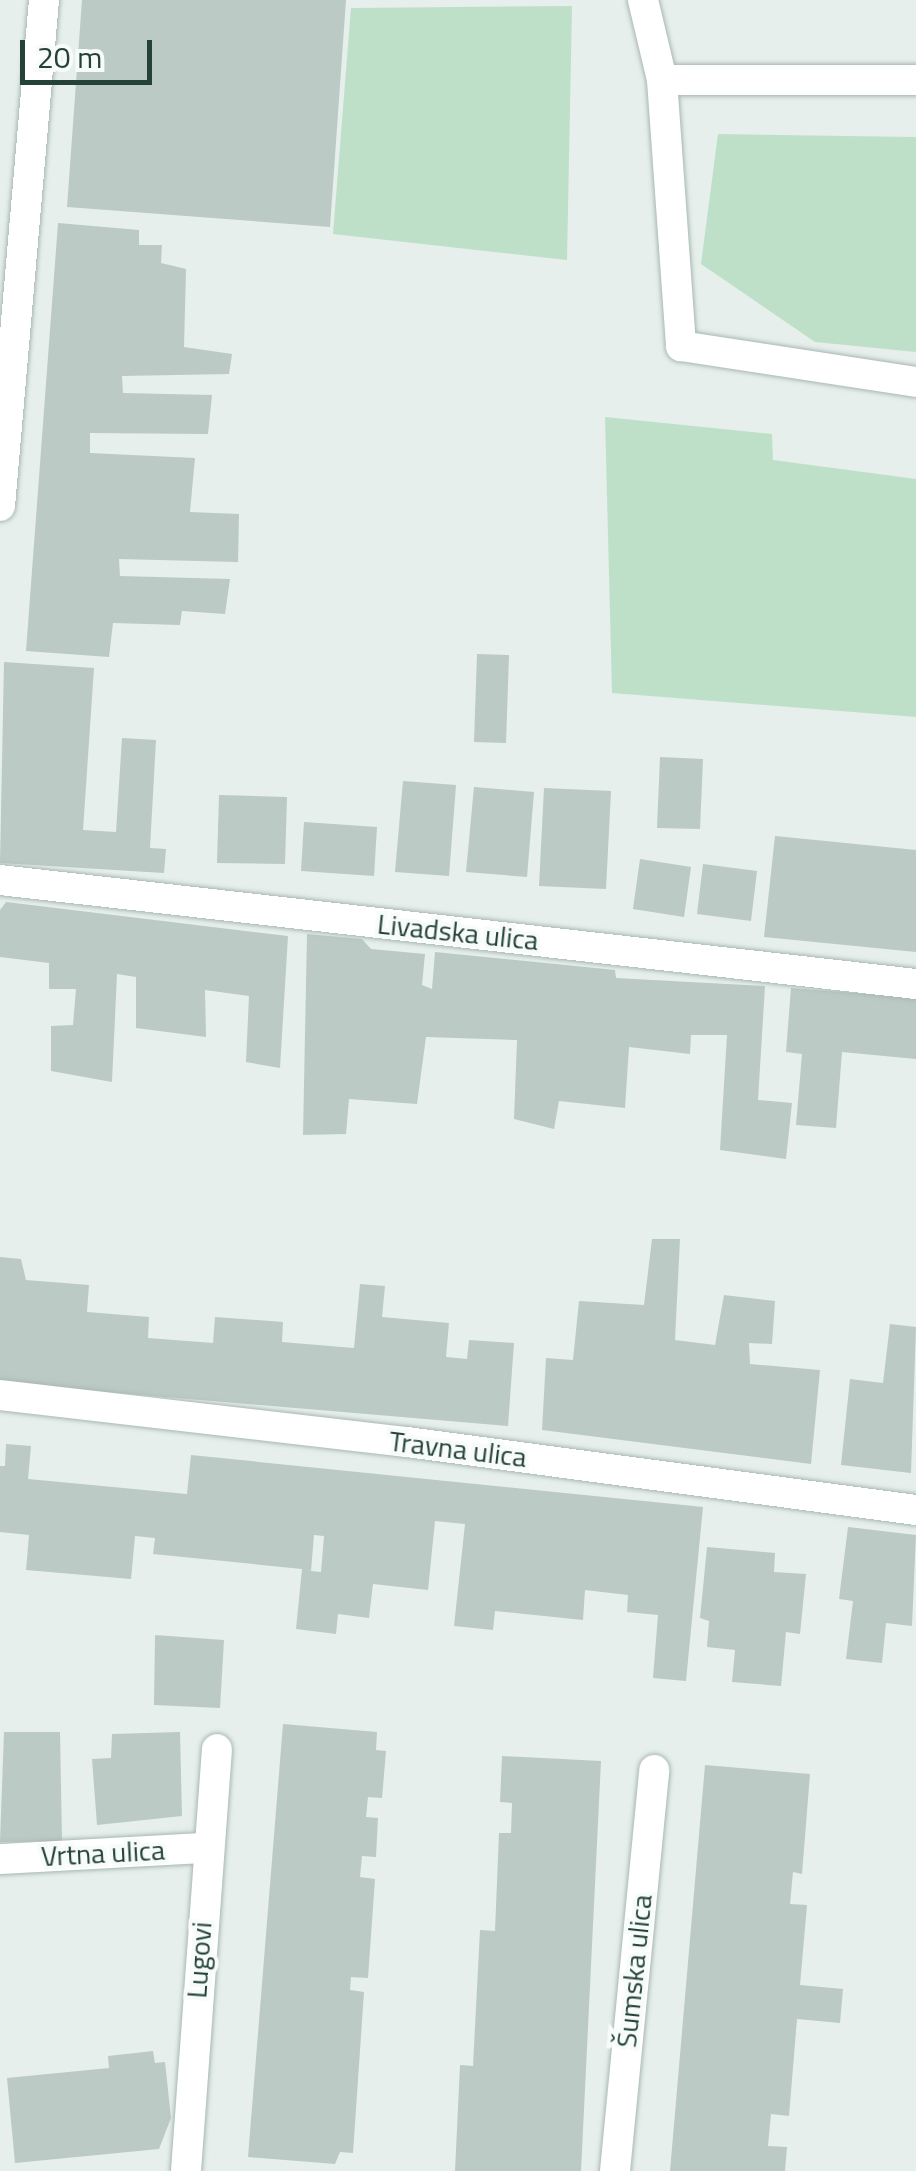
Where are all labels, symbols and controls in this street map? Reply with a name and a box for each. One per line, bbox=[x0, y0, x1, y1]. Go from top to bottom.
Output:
scale bar bbox=[25, 20, 158, 82]
text: 20 m bbox=[37, 34, 102, 80]
street label: Livadska ulica bbox=[376, 907, 540, 957]
street label: Travna ulica bbox=[387, 1424, 529, 1474]
street label: Vrtna ulica bbox=[40, 1833, 166, 1873]
street label: Šumska ulica bbox=[609, 1893, 659, 2049]
street label: Lugovi bbox=[180, 1921, 218, 1999]

